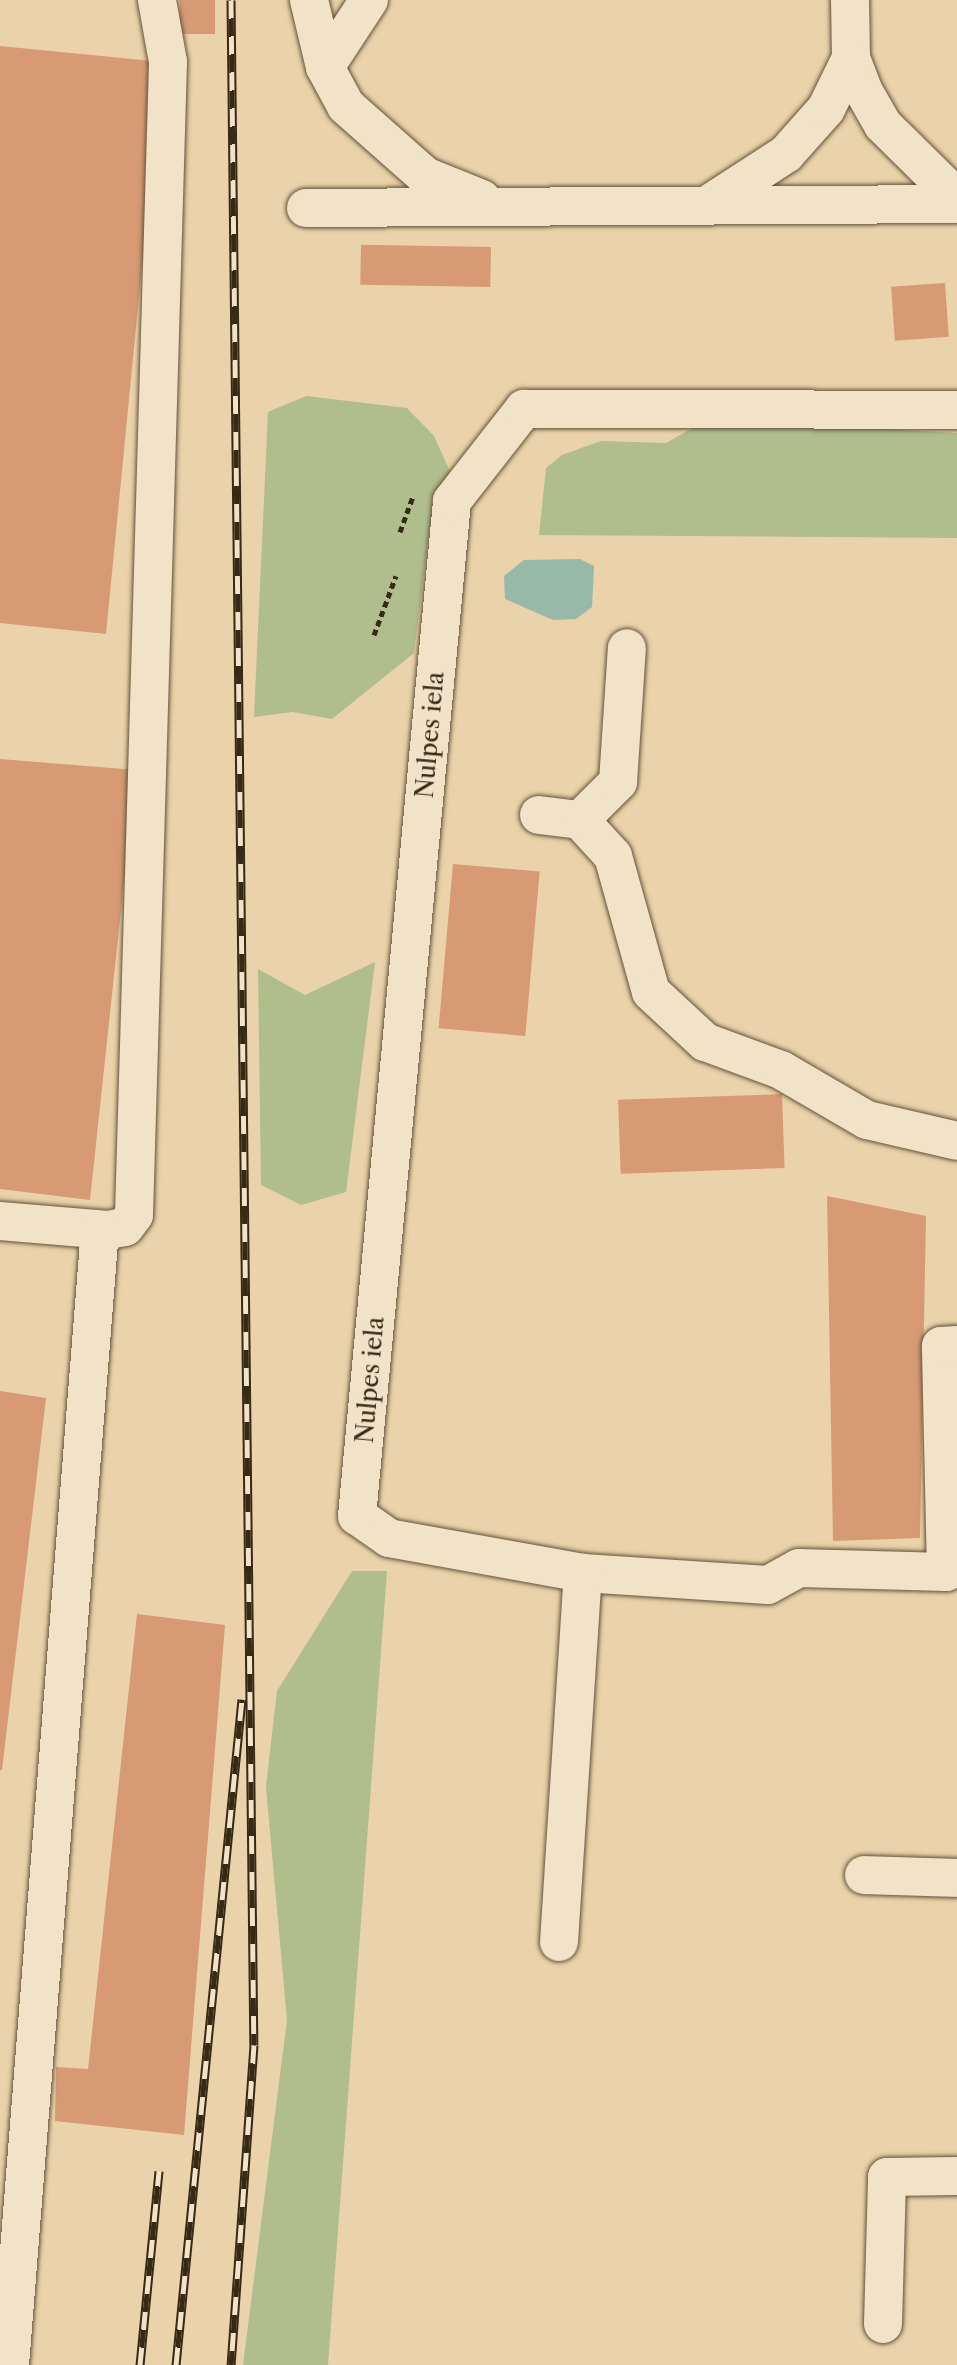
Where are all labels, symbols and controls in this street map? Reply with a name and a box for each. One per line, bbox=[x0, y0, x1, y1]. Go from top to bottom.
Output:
street label: Nulpes iela bbox=[410, 671, 450, 799]
street label: Nulpes iela bbox=[350, 1316, 390, 1444]

